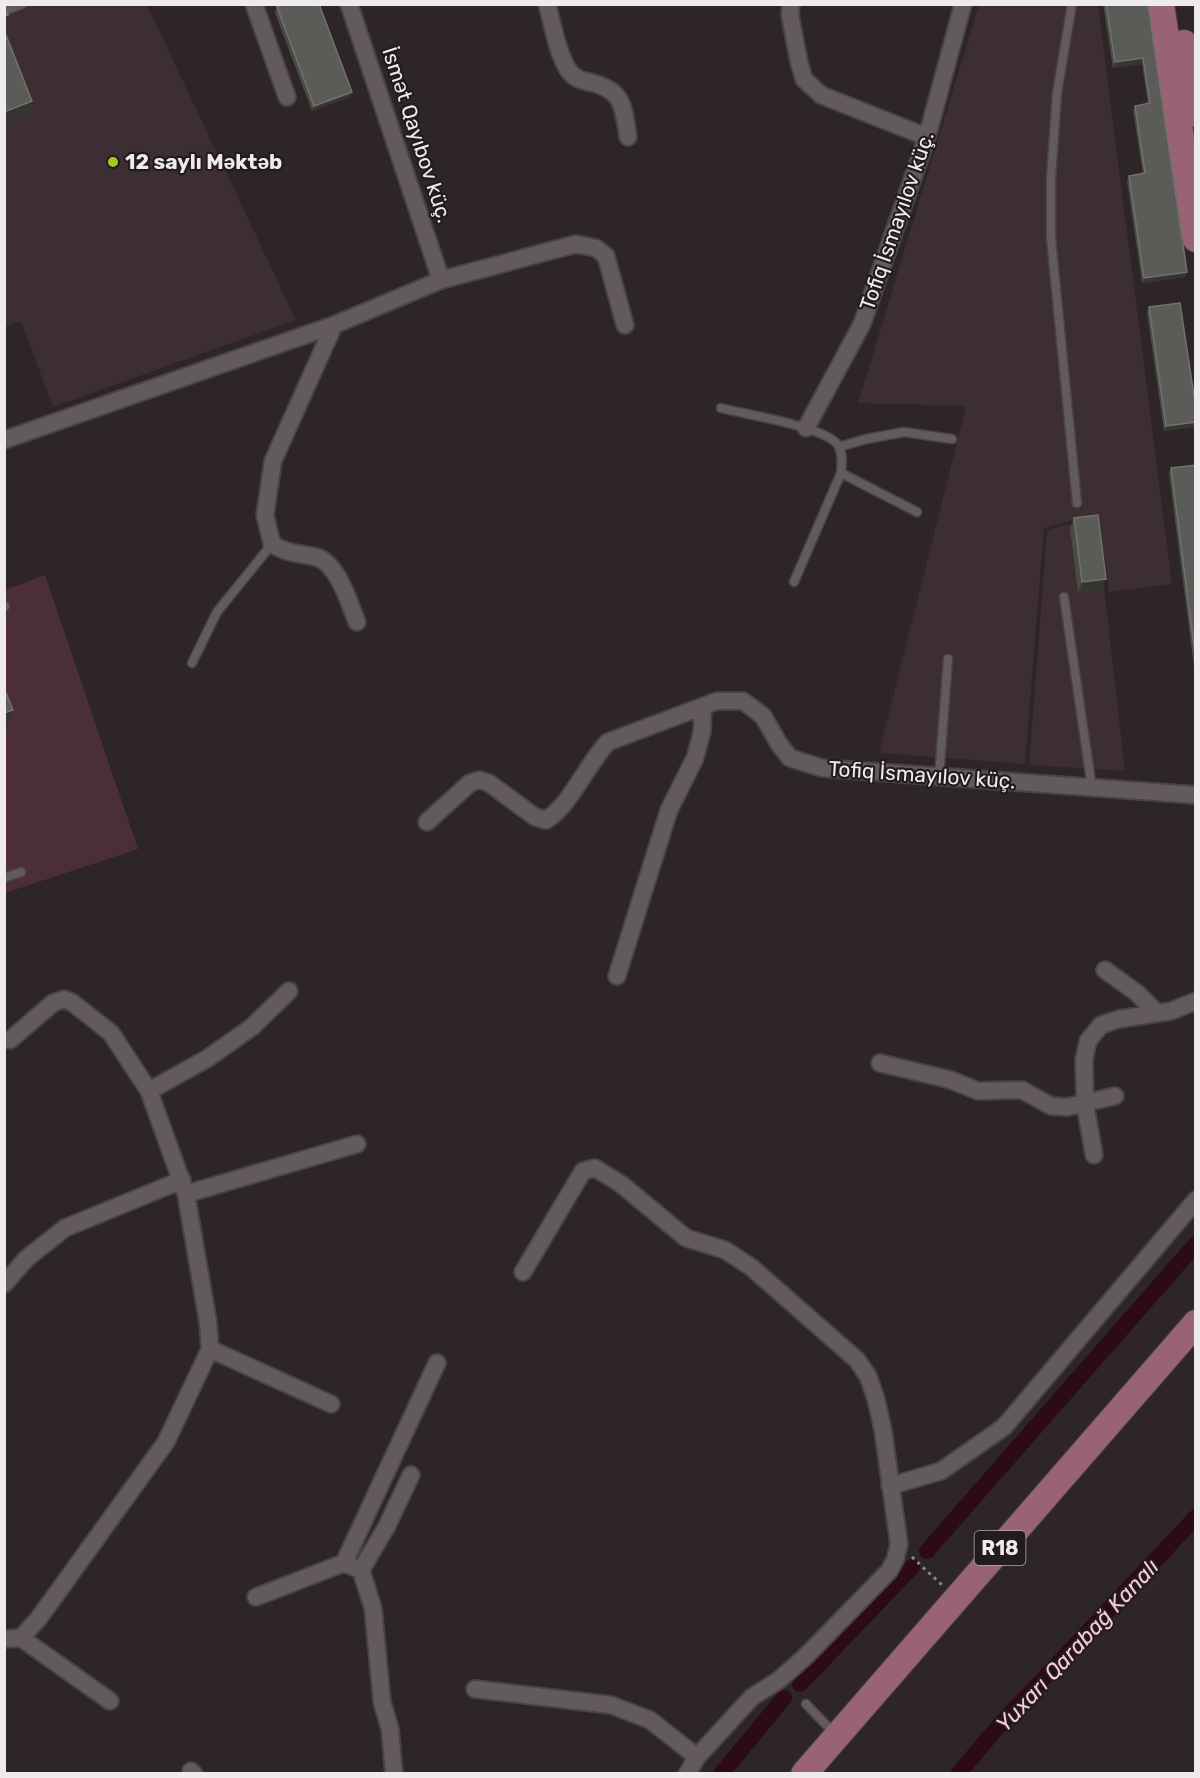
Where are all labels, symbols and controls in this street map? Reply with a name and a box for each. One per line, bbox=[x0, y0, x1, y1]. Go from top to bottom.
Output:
street label: İsmət Qayıbov küç. bbox=[377, 44, 458, 226]
street label: Tofiq İsmayılov küç. bbox=[854, 128, 939, 314]
place label: 12 saylı Məktəb bbox=[125, 149, 282, 174]
marker: 12 saylı Məktəb bbox=[106, 155, 120, 169]
street label: Tofiq İsmayılov küç. bbox=[828, 755, 1017, 794]
road number: R18 bbox=[974, 1531, 1026, 1565]
water label: Yuxarı Qarabağ Kanalı bbox=[990, 1553, 1164, 1737]

